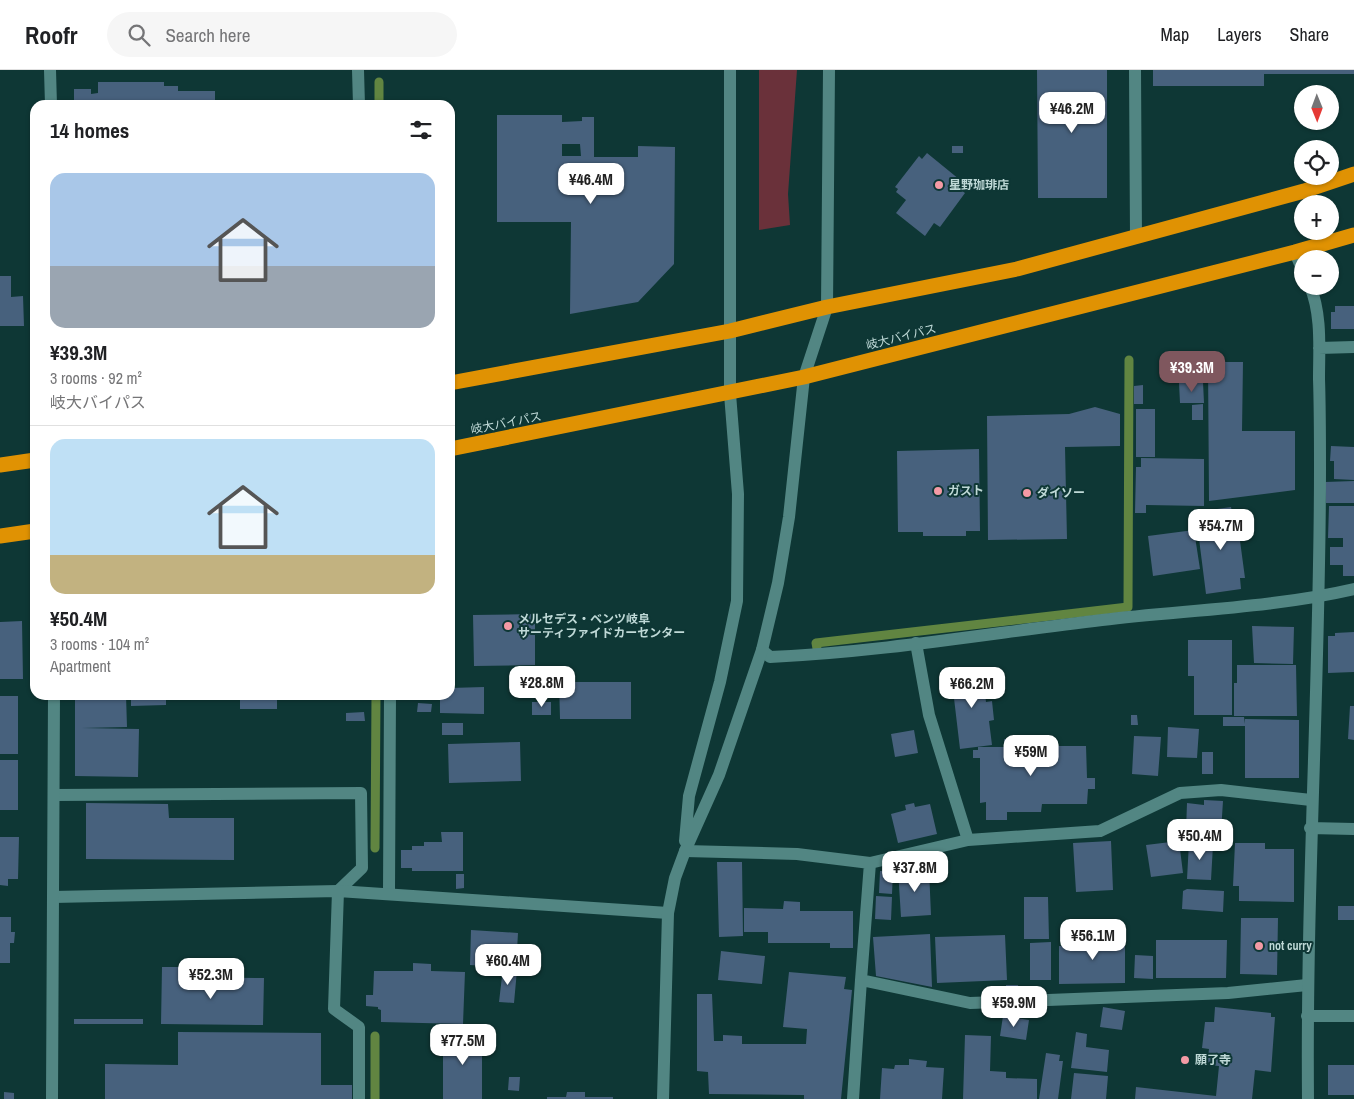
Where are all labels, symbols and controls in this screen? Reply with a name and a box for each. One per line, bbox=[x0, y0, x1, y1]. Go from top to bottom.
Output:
search box bbox=[107, 12, 457, 57]
text: Roofr bbox=[25, 19, 77, 51]
icon: search bbox=[125, 21, 153, 49]
text: Search here bbox=[165, 22, 250, 48]
text: Map bbox=[1161, 22, 1189, 47]
text: Layers bbox=[1217, 22, 1262, 47]
text: Share bbox=[1290, 22, 1329, 47]
north arrow bbox=[1294, 85, 1339, 130]
map controls bbox=[1294, 85, 1339, 295]
pin: ¥46.2M bbox=[1031, 92, 1113, 134]
text: ¥46.2M bbox=[1050, 97, 1094, 119]
text: 14 homes bbox=[50, 116, 129, 145]
icon: filters bbox=[407, 116, 435, 144]
button: locate bbox=[1294, 140, 1339, 185]
pin: ¥46.4M bbox=[550, 162, 632, 205]
text: ¥46.4M bbox=[569, 168, 613, 190]
place label: 星野珈琲店 bbox=[949, 177, 1009, 193]
marker: 星野珈琲店 bbox=[933, 179, 945, 191]
button: + bbox=[1294, 195, 1339, 240]
icon: home bbox=[198, 205, 288, 295]
button: − bbox=[1294, 250, 1339, 295]
street label: 岐大バイパス bbox=[864, 321, 938, 353]
text: ¥39.3M bbox=[50, 338, 107, 367]
pin: ¥39.3M bbox=[1151, 350, 1233, 393]
text: ¥39.3M bbox=[1170, 356, 1214, 378]
text: 3 rooms · 92 m² bbox=[50, 367, 142, 389]
text: 岐大バイパス bbox=[50, 391, 146, 413]
street label: 岐大バイパス bbox=[469, 408, 543, 438]
icon: home bbox=[198, 472, 288, 562]
place label: ガスト bbox=[948, 483, 984, 499]
marker: ガスト bbox=[932, 485, 944, 497]
place label: ダイソー bbox=[1037, 485, 1085, 501]
marker: ダイソー bbox=[1021, 487, 1033, 499]
pin: ¥54.7M bbox=[1180, 508, 1262, 551]
text: ¥54.7M bbox=[1199, 514, 1243, 536]
text: ¥50.4M bbox=[50, 604, 107, 633]
place label: メルセデス・ベンツ岐阜 サーティファイドカーセンター bbox=[518, 611, 685, 641]
marker: メルセデス・ベンツ岐阜 サーティファイドカーセンター bbox=[502, 620, 514, 632]
text: 3 rooms · 104 m² bbox=[50, 633, 149, 655]
text: Apartment bbox=[50, 655, 111, 677]
pin: ¥28.8M bbox=[501, 666, 583, 708]
pin: ¥66.2M bbox=[931, 666, 1013, 709]
text: ¥28.8M bbox=[520, 671, 564, 693]
text: ¥66.2M bbox=[950, 672, 994, 694]
pin: ¥59M bbox=[1001, 734, 1061, 777]
text: ¥59M bbox=[1015, 740, 1047, 762]
pin: ¥50.4M bbox=[1159, 818, 1241, 861]
text: ¥50.4M bbox=[1178, 824, 1222, 846]
pin: ¥37.8M bbox=[874, 850, 956, 893]
text: ¥37.8M bbox=[893, 856, 937, 878]
pin: ¥56.1M bbox=[1052, 918, 1134, 961]
text: ¥56.1M bbox=[1071, 924, 1115, 946]
place label: not curry bbox=[1269, 938, 1312, 954]
marker: not curry bbox=[1253, 940, 1265, 952]
pin: ¥60.4M bbox=[467, 944, 549, 986]
text: ¥60.4M bbox=[486, 949, 530, 971]
pin: ¥52.3M bbox=[170, 958, 252, 1000]
text: ¥52.3M bbox=[189, 963, 233, 985]
pin: ¥59.9M bbox=[973, 986, 1055, 1028]
text: ¥59.9M bbox=[992, 991, 1036, 1013]
pin: ¥77.5M bbox=[422, 1024, 504, 1066]
text: ¥77.5M bbox=[441, 1029, 485, 1051]
place label: 願了寺 bbox=[1195, 1052, 1231, 1068]
marker: 願了寺 bbox=[1179, 1054, 1191, 1066]

